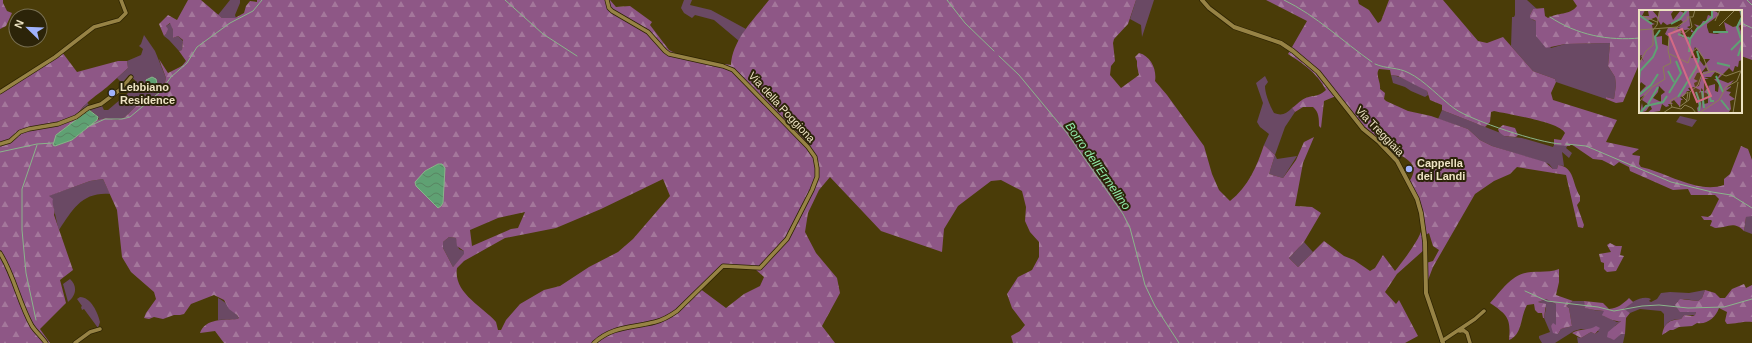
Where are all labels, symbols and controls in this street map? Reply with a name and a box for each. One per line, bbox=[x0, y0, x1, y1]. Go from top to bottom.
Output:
north arrow bbox=[8, 8, 48, 48]
inset map bbox=[1639, 10, 1742, 113]
text: N bbox=[12, 18, 26, 30]
street label: Via della Poggiona bbox=[746, 69, 818, 145]
place label: Lebbiano Residence bbox=[120, 81, 175, 106]
marker: Lebbiano Residence bbox=[107, 88, 117, 98]
street label: Via Treggiaia bbox=[1353, 104, 1407, 159]
water label: Borro dell'Ermellino bbox=[1063, 120, 1134, 213]
place label: Cappella dei Landi bbox=[1417, 157, 1465, 182]
marker: Cappella dei Landi bbox=[1404, 164, 1414, 174]

